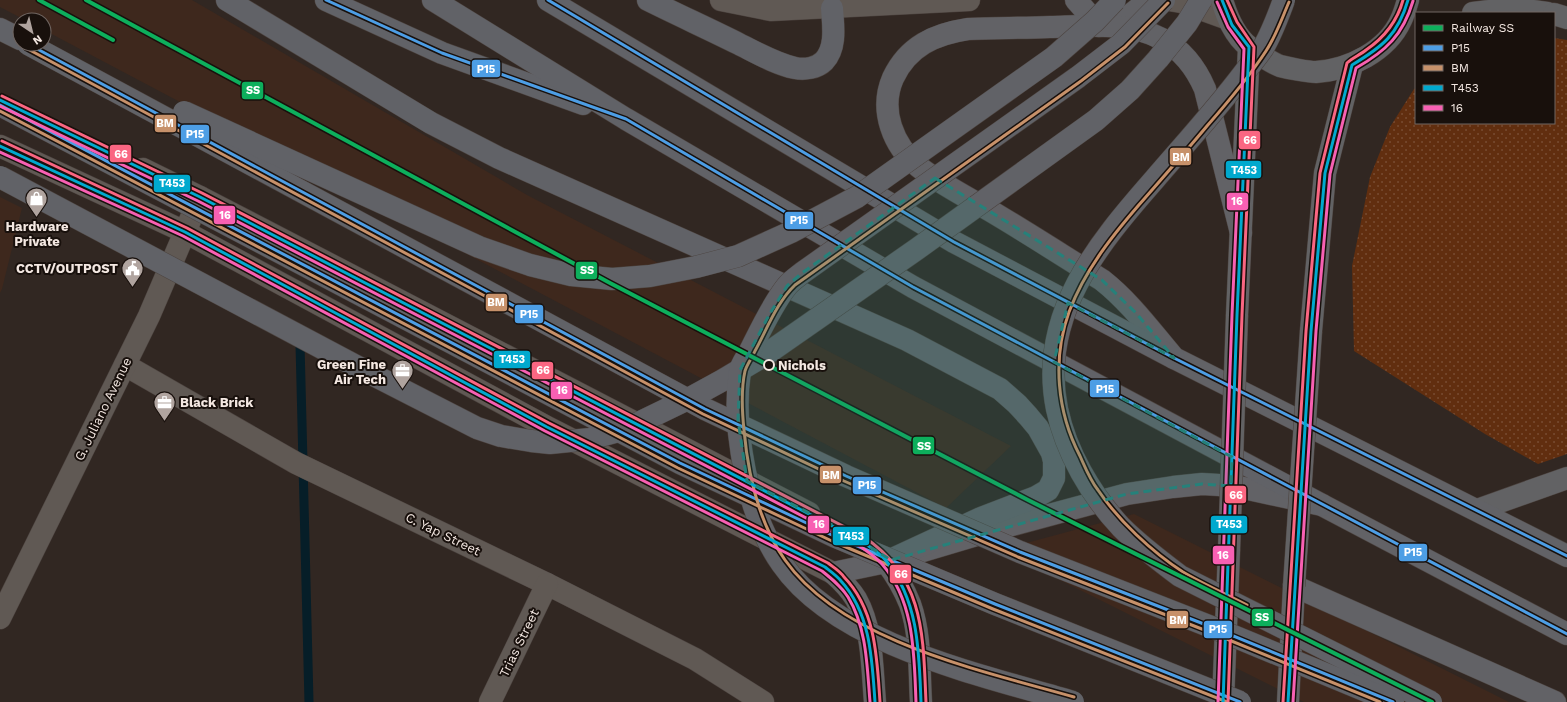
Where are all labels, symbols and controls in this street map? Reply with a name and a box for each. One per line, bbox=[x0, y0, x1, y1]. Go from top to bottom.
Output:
north arrow bbox=[12, 12, 52, 52]
legend bbox=[1415, 12, 1555, 124]
text: Railway SS bbox=[1451, 21, 1514, 35]
text: N bbox=[30, 32, 45, 47]
text: P15 bbox=[1451, 41, 1470, 55]
line badge: P15 bbox=[471, 59, 501, 78]
text: BM bbox=[1451, 61, 1469, 75]
text: P15 bbox=[477, 63, 495, 76]
line badge: SS bbox=[241, 81, 264, 100]
text: T453 bbox=[1451, 81, 1479, 95]
text: SS bbox=[246, 84, 260, 97]
text: 16 bbox=[1451, 101, 1463, 115]
line badge: BM bbox=[154, 114, 177, 133]
text: BM bbox=[156, 117, 174, 130]
line badge: P15 bbox=[180, 124, 210, 144]
text: P15 bbox=[186, 128, 204, 141]
line badge: 66 bbox=[1238, 130, 1261, 150]
text: 66 bbox=[1243, 134, 1257, 147]
line badge: 66 bbox=[109, 144, 132, 163]
line badge: BM bbox=[1169, 147, 1192, 166]
text: 66 bbox=[114, 148, 128, 161]
text: BM bbox=[1172, 151, 1190, 164]
line badge: T453 bbox=[1225, 160, 1262, 179]
text: T453 bbox=[1231, 164, 1258, 177]
line badge: T453 bbox=[153, 174, 191, 193]
text: T453 bbox=[159, 177, 186, 190]
shop icon: Hardware Private bbox=[24, 185, 50, 218]
line badge: 16 bbox=[1226, 192, 1249, 211]
text: 16 bbox=[1231, 195, 1243, 208]
line badge: 16 bbox=[213, 205, 236, 225]
text: 16 bbox=[219, 209, 231, 222]
line badge: P15 bbox=[784, 211, 814, 230]
text: P15 bbox=[790, 214, 808, 227]
place label: Hardware Private bbox=[6, 219, 69, 249]
public building icon: CCTV/OUTPOST bbox=[120, 255, 146, 288]
place label: CCTV/OUTPOST bbox=[16, 261, 119, 276]
line badge: SS bbox=[575, 261, 598, 280]
text: SS bbox=[580, 264, 594, 277]
line badge: BM bbox=[485, 293, 508, 312]
text: BM bbox=[487, 296, 505, 309]
line badge: P15 bbox=[514, 304, 544, 324]
text: P15 bbox=[520, 308, 538, 321]
line badge: T453 bbox=[493, 350, 531, 369]
text: T453 bbox=[499, 353, 526, 366]
street label: G. Juliano Avenue bbox=[72, 355, 134, 463]
place label: Green Fine Air Tech bbox=[317, 357, 386, 387]
office icon: Green Fine Air Tech bbox=[389, 358, 415, 391]
place label: Nichols bbox=[778, 358, 826, 373]
marker: Nichols bbox=[763, 359, 775, 371]
line badge: 66 bbox=[531, 361, 554, 380]
text: 66 bbox=[536, 364, 550, 377]
line badge: P15 bbox=[1089, 379, 1120, 398]
line badge: 16 bbox=[550, 381, 573, 400]
text: P15 bbox=[1096, 383, 1114, 396]
text: 16 bbox=[556, 384, 568, 397]
office icon: Black Brick bbox=[151, 389, 177, 422]
place label: Black Brick bbox=[180, 395, 254, 410]
line badge: SS bbox=[912, 436, 935, 455]
text: SS bbox=[917, 440, 931, 453]
line badge: BM bbox=[819, 465, 842, 484]
text: BM bbox=[822, 469, 840, 482]
line badge: P15 bbox=[852, 476, 882, 495]
text: P15 bbox=[858, 479, 876, 492]
line badge: 66 bbox=[1224, 485, 1247, 504]
text: 66 bbox=[1229, 489, 1243, 502]
street label: C. Yap Street bbox=[403, 509, 483, 559]
line badge: 16 bbox=[807, 515, 830, 534]
line badge: T453 bbox=[1210, 515, 1248, 534]
text: 16 bbox=[813, 518, 825, 531]
text: T453 bbox=[1216, 518, 1243, 531]
line badge: T453 bbox=[832, 526, 870, 546]
text: T453 bbox=[838, 530, 865, 543]
line badge: P15 bbox=[1398, 543, 1428, 562]
line badge: 16 bbox=[1212, 545, 1235, 565]
text: P15 bbox=[1404, 546, 1422, 559]
text: 16 bbox=[1217, 549, 1229, 562]
line badge: 66 bbox=[889, 564, 912, 584]
text: 66 bbox=[894, 568, 908, 581]
street label: Trias Street bbox=[496, 606, 542, 679]
line badge: SS bbox=[1251, 608, 1274, 627]
line badge: BM bbox=[1166, 610, 1189, 629]
text: SS bbox=[1255, 611, 1269, 624]
text: BM bbox=[1169, 614, 1187, 627]
line badge: P15 bbox=[1203, 620, 1233, 639]
text: P15 bbox=[1209, 623, 1227, 636]

